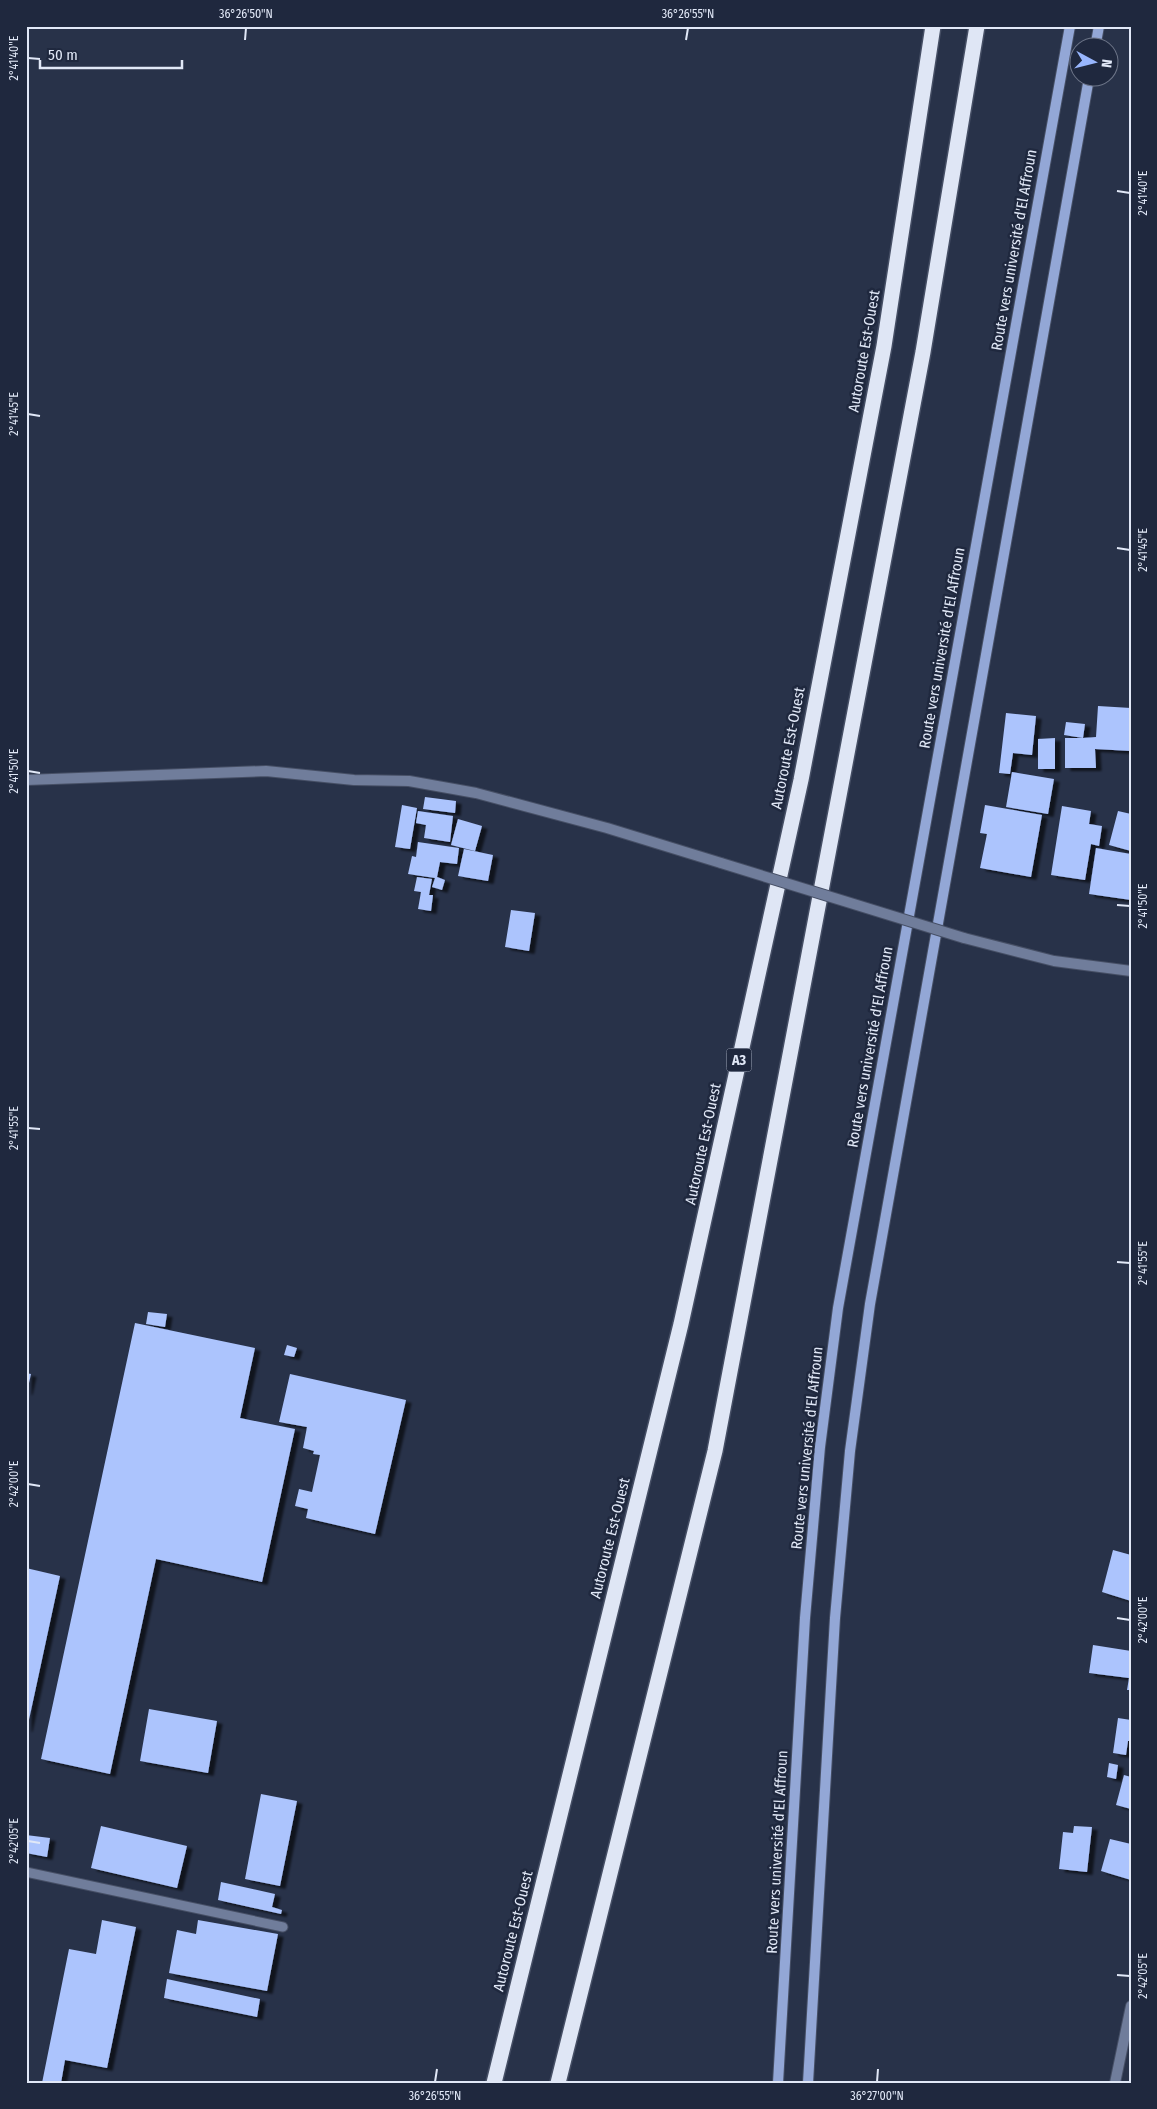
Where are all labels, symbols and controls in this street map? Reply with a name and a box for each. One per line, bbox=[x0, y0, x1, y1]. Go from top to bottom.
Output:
text: 36°26'50"N bbox=[219, 7, 273, 21]
text: 36°26'55"N bbox=[662, 7, 714, 21]
text: 2°41'40"E bbox=[7, 35, 21, 80]
scale bar bbox=[40, 38, 182, 70]
north arrow bbox=[1070, 38, 1120, 88]
text: 50 m bbox=[48, 46, 78, 64]
text: N bbox=[1097, 58, 1115, 69]
street label: Route vers université d'El Affroun bbox=[987, 148, 1041, 352]
text: 2°41'40"E bbox=[1136, 170, 1150, 215]
street label: Autoroute Est-Ouest bbox=[844, 288, 884, 413]
text: 2°41'45"E bbox=[7, 392, 21, 436]
text: 2°41'45"E bbox=[1136, 528, 1150, 572]
street label: Route vers université d'El Affroun bbox=[915, 546, 969, 750]
street label: Autoroute Est-Ouest bbox=[767, 686, 809, 810]
text: 2°41'50"E bbox=[7, 748, 21, 794]
text: 2°41'50"E bbox=[1136, 883, 1150, 929]
street label: Route vers université d'El Affroun bbox=[843, 945, 897, 1149]
road number: A3 bbox=[726, 1048, 752, 1072]
street label: Autoroute Est-Ouest bbox=[681, 1082, 725, 1206]
text: 2°41'55"E bbox=[7, 1106, 21, 1150]
text: 2°41'55"E bbox=[1136, 1241, 1150, 1285]
street label: Route vers université d'El Affroun bbox=[787, 1346, 827, 1550]
text: 2°42'00"E bbox=[7, 1460, 21, 1507]
street label: Autoroute Est-Ouest bbox=[586, 1476, 634, 1600]
text: 2°42'00"E bbox=[1136, 1596, 1150, 1643]
street label: Route vers université d'El Affroun bbox=[763, 1750, 791, 1954]
text: 2°42'05"E bbox=[7, 1818, 21, 1864]
street label: Autoroute Est-Ouest bbox=[489, 1869, 537, 1993]
text: 2°42'05"E bbox=[1136, 1953, 1150, 1999]
text: 36°26'55"N bbox=[409, 2089, 461, 2103]
text: 36°27'00"N bbox=[850, 2089, 904, 2103]

